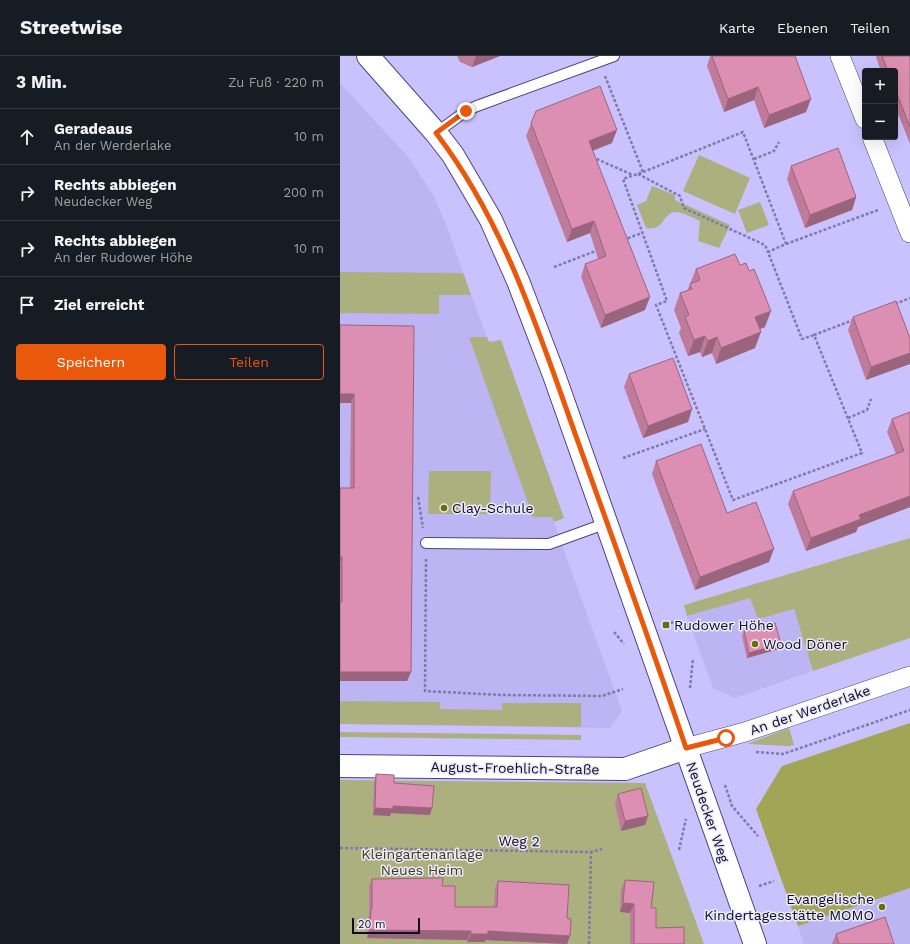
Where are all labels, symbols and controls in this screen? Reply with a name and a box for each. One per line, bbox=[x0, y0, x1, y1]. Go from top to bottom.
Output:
text: Streetwise bbox=[20, 16, 123, 39]
text: Karte bbox=[719, 20, 755, 36]
text: Ebenen bbox=[777, 20, 828, 36]
text: Teilen bbox=[850, 20, 890, 36]
map controls bbox=[862, 68, 898, 140]
button: + bbox=[862, 68, 898, 104]
text: 3 Min. bbox=[16, 72, 67, 92]
text: Zu Fuß · 220 m bbox=[228, 75, 324, 90]
route end bbox=[457, 102, 475, 120]
button: − bbox=[862, 104, 898, 140]
text: Geradeaus bbox=[54, 120, 133, 138]
icon: ahead bbox=[16, 126, 38, 148]
text: 10 m bbox=[294, 129, 324, 144]
text: An der Werderlake bbox=[54, 138, 171, 153]
text: Rechts abbiegen bbox=[54, 176, 176, 194]
icon: right bbox=[16, 182, 38, 204]
text: 200 m bbox=[283, 185, 324, 200]
text: Neudecker Weg bbox=[54, 194, 152, 209]
text: Rechts abbiegen bbox=[54, 232, 176, 250]
icon: right bbox=[16, 238, 38, 260]
text: 10 m bbox=[294, 241, 324, 256]
text: An der Rudower Höhe bbox=[54, 250, 193, 265]
icon: arrive bbox=[16, 294, 38, 316]
text: Ziel erreicht bbox=[54, 296, 144, 314]
button: Speichern bbox=[16, 344, 166, 380]
button: Teilen bbox=[174, 344, 324, 380]
place label: Clay-Schule bbox=[452, 500, 534, 516]
marker: Clay-Schule bbox=[439, 503, 449, 513]
place label: Rudower Höhe bbox=[674, 617, 774, 633]
marker: Rudower Höhe bbox=[661, 620, 671, 630]
place label: Wood Döner bbox=[763, 636, 848, 652]
marker: Wood Döner bbox=[750, 639, 760, 649]
street label: An der Werderlake bbox=[748, 682, 872, 738]
route start bbox=[717, 729, 735, 747]
street label: August-Froehlich-Straße bbox=[430, 759, 600, 777]
street label: Neudecker Weg bbox=[683, 759, 733, 865]
street label: Weg 2 bbox=[498, 833, 540, 849]
park label: Kleingartenanlage Neues Heim bbox=[361, 846, 483, 878]
place label: Evangelische Kindertagesstätte MOMO bbox=[704, 891, 874, 923]
marker: Evangelische Kindertagesstätte MOMO bbox=[877, 902, 887, 912]
scale bar bbox=[352, 916, 420, 935]
text: 20 m bbox=[358, 918, 386, 931]

